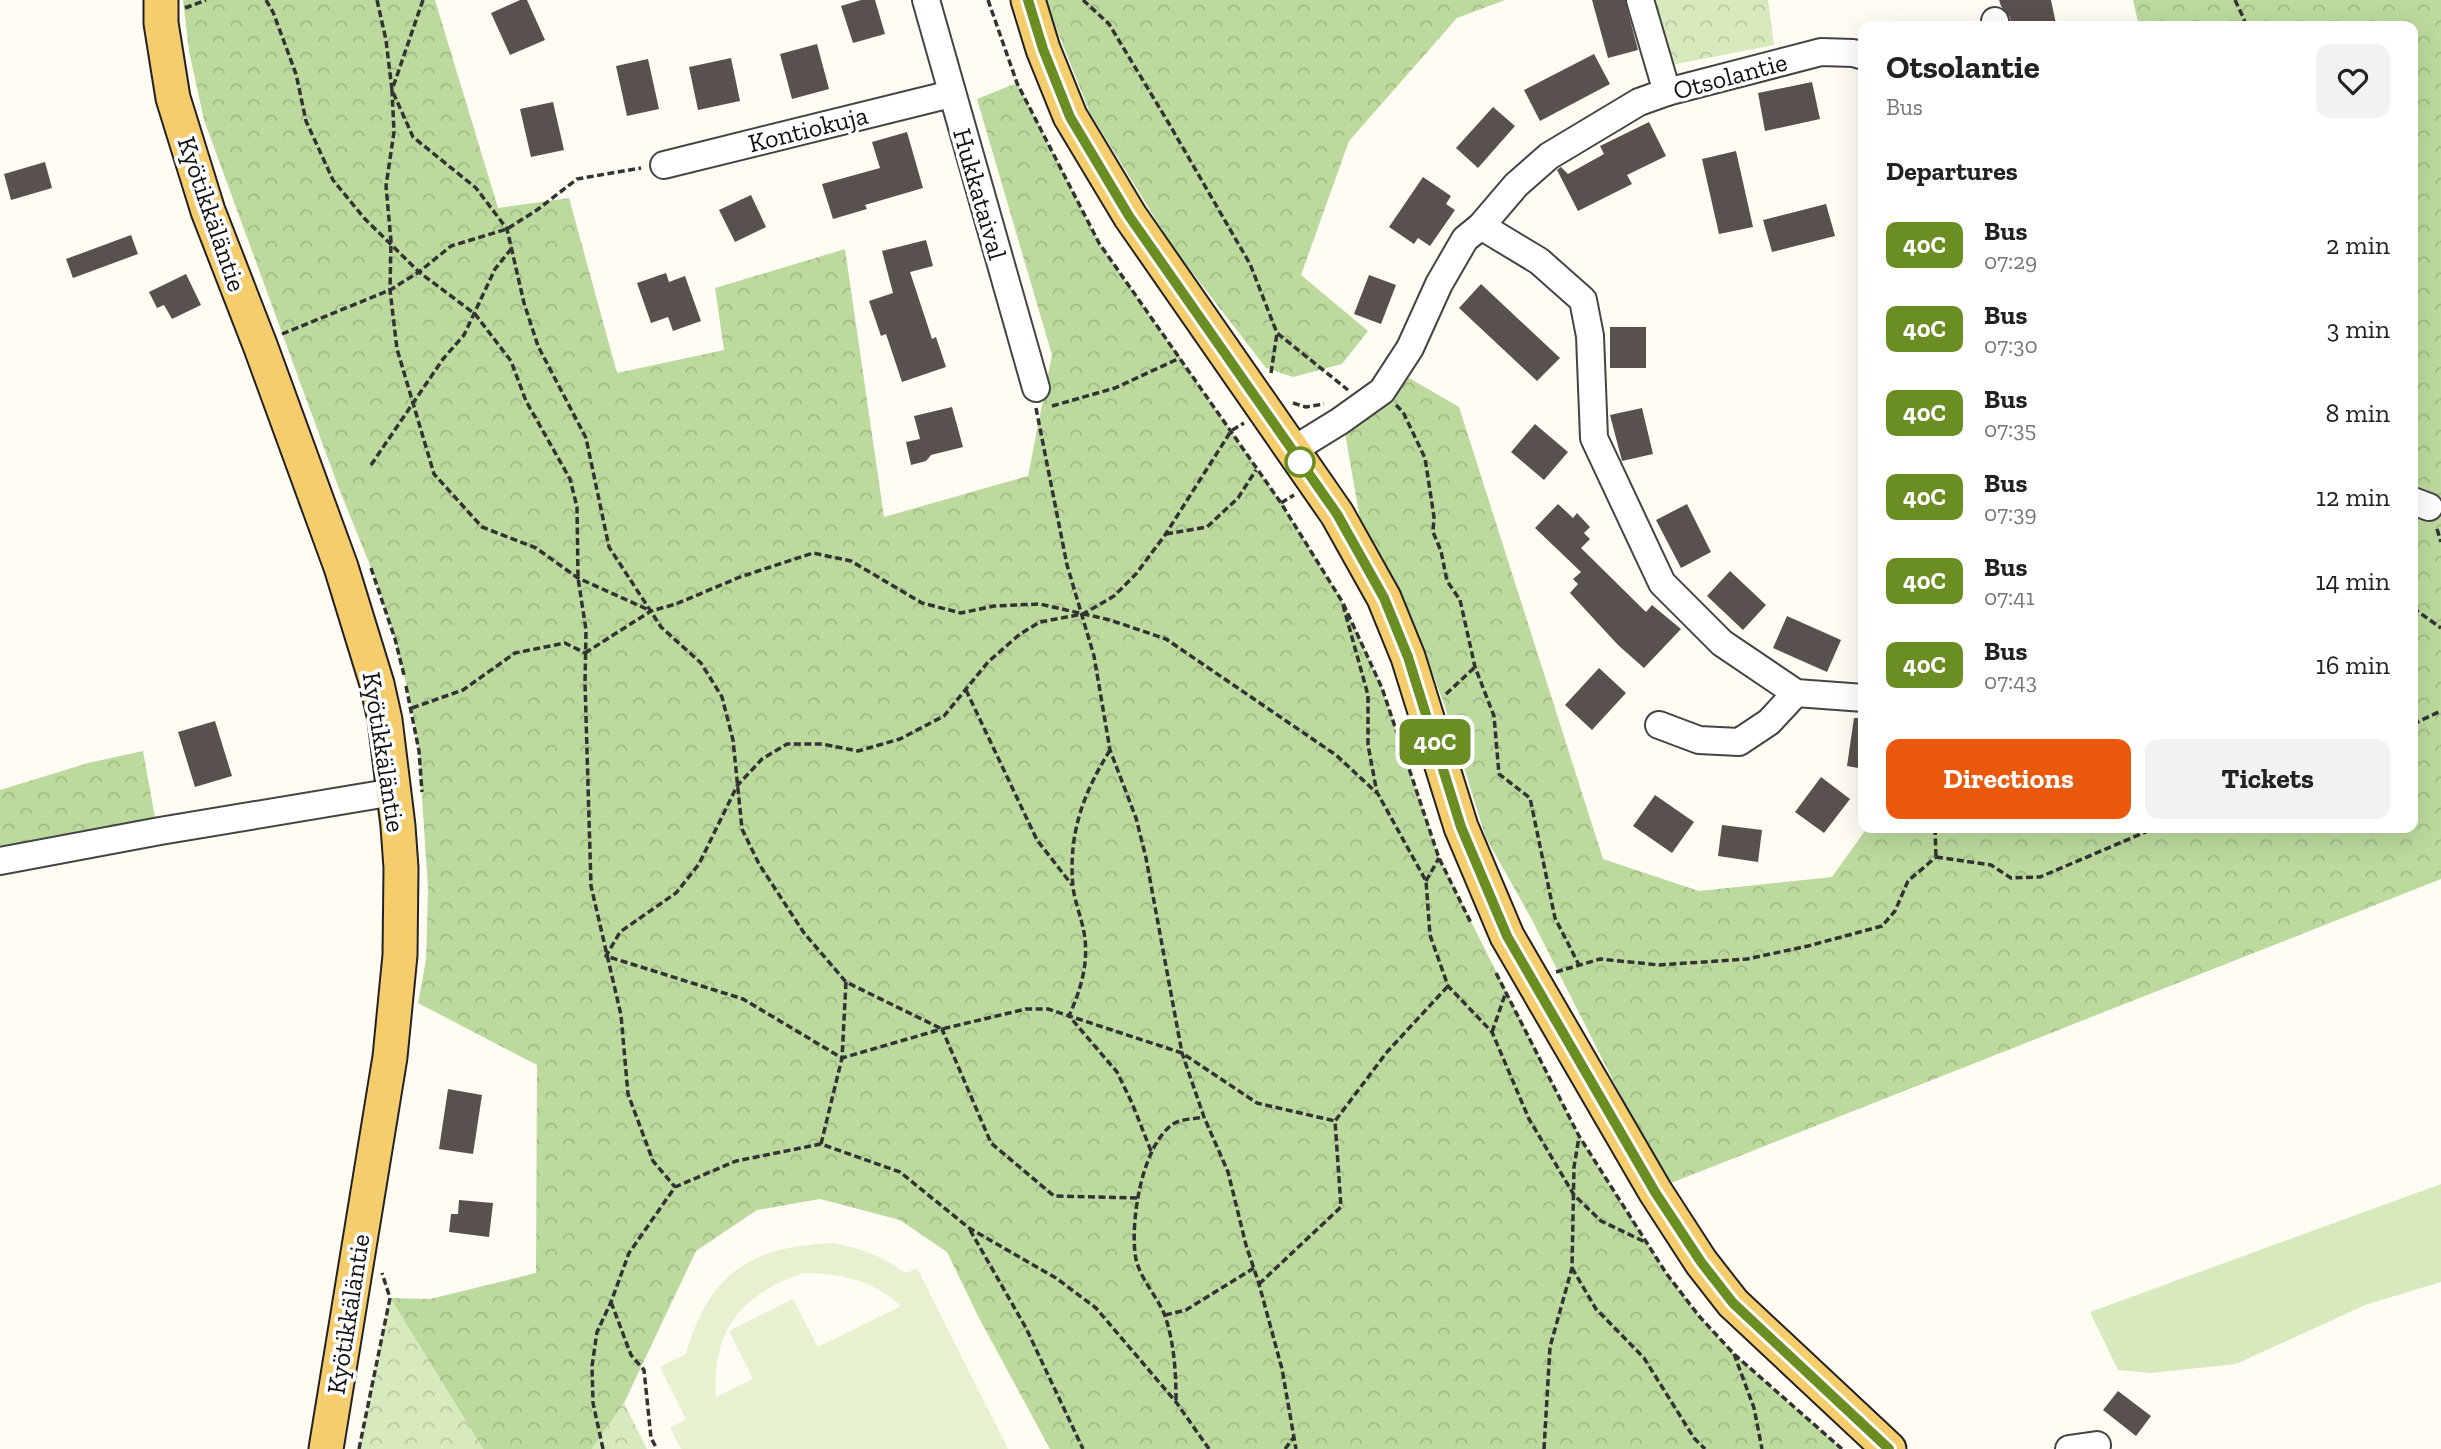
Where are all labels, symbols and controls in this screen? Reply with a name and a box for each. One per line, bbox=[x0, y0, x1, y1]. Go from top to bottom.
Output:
button: heart bbox=[2316, 44, 2390, 118]
street label: Otsolantie bbox=[1669, 45, 1791, 107]
text: Otsolantie bbox=[1886, 47, 2040, 86]
text: Bus bbox=[1886, 93, 1923, 121]
street label: Kontiokuja bbox=[745, 99, 871, 159]
street label: Hukkataival bbox=[946, 125, 1014, 263]
street label: Kyötikkäläntie bbox=[171, 132, 253, 296]
text: Departures bbox=[1886, 155, 2018, 187]
text: Bus bbox=[1984, 215, 2027, 247]
text: 2 min bbox=[2326, 229, 2390, 261]
text: 40C bbox=[1903, 230, 1946, 259]
text: 07:29 bbox=[1984, 247, 2037, 275]
text: Bus bbox=[1984, 299, 2027, 331]
text: 3 min bbox=[2327, 313, 2390, 345]
text: 40C bbox=[1903, 314, 1946, 343]
text: 07:30 bbox=[1984, 331, 2038, 359]
text: Bus bbox=[1984, 383, 2027, 415]
text: 8 min bbox=[2325, 397, 2390, 429]
text: 40C bbox=[1903, 398, 1946, 427]
text: 07:35 bbox=[1984, 415, 2036, 443]
unlabelled marker bbox=[1285, 447, 1315, 477]
text: Bus bbox=[1984, 467, 2027, 499]
text: 12 min bbox=[2316, 481, 2390, 513]
text: 40C bbox=[1903, 482, 1946, 511]
text: 07:39 bbox=[1984, 499, 2037, 527]
text: Bus bbox=[1984, 551, 2027, 583]
text: 14 min bbox=[2315, 565, 2390, 597]
text: 40C bbox=[1903, 566, 1946, 595]
text: 07:41 bbox=[1984, 583, 2035, 611]
text: Bus bbox=[1984, 635, 2027, 667]
text: 16 min bbox=[2316, 649, 2390, 681]
text: 40C bbox=[1903, 650, 1946, 679]
text: 07:43 bbox=[1984, 667, 2037, 695]
street label: Kyötikkäläntie bbox=[356, 670, 412, 834]
line badge: 40C bbox=[1395, 719, 1475, 765]
text: 40C bbox=[1414, 727, 1456, 756]
button: Directions bbox=[1886, 739, 2131, 819]
button: Tickets bbox=[2145, 739, 2390, 819]
street label: Kyötikkäläntie bbox=[320, 1232, 376, 1396]

